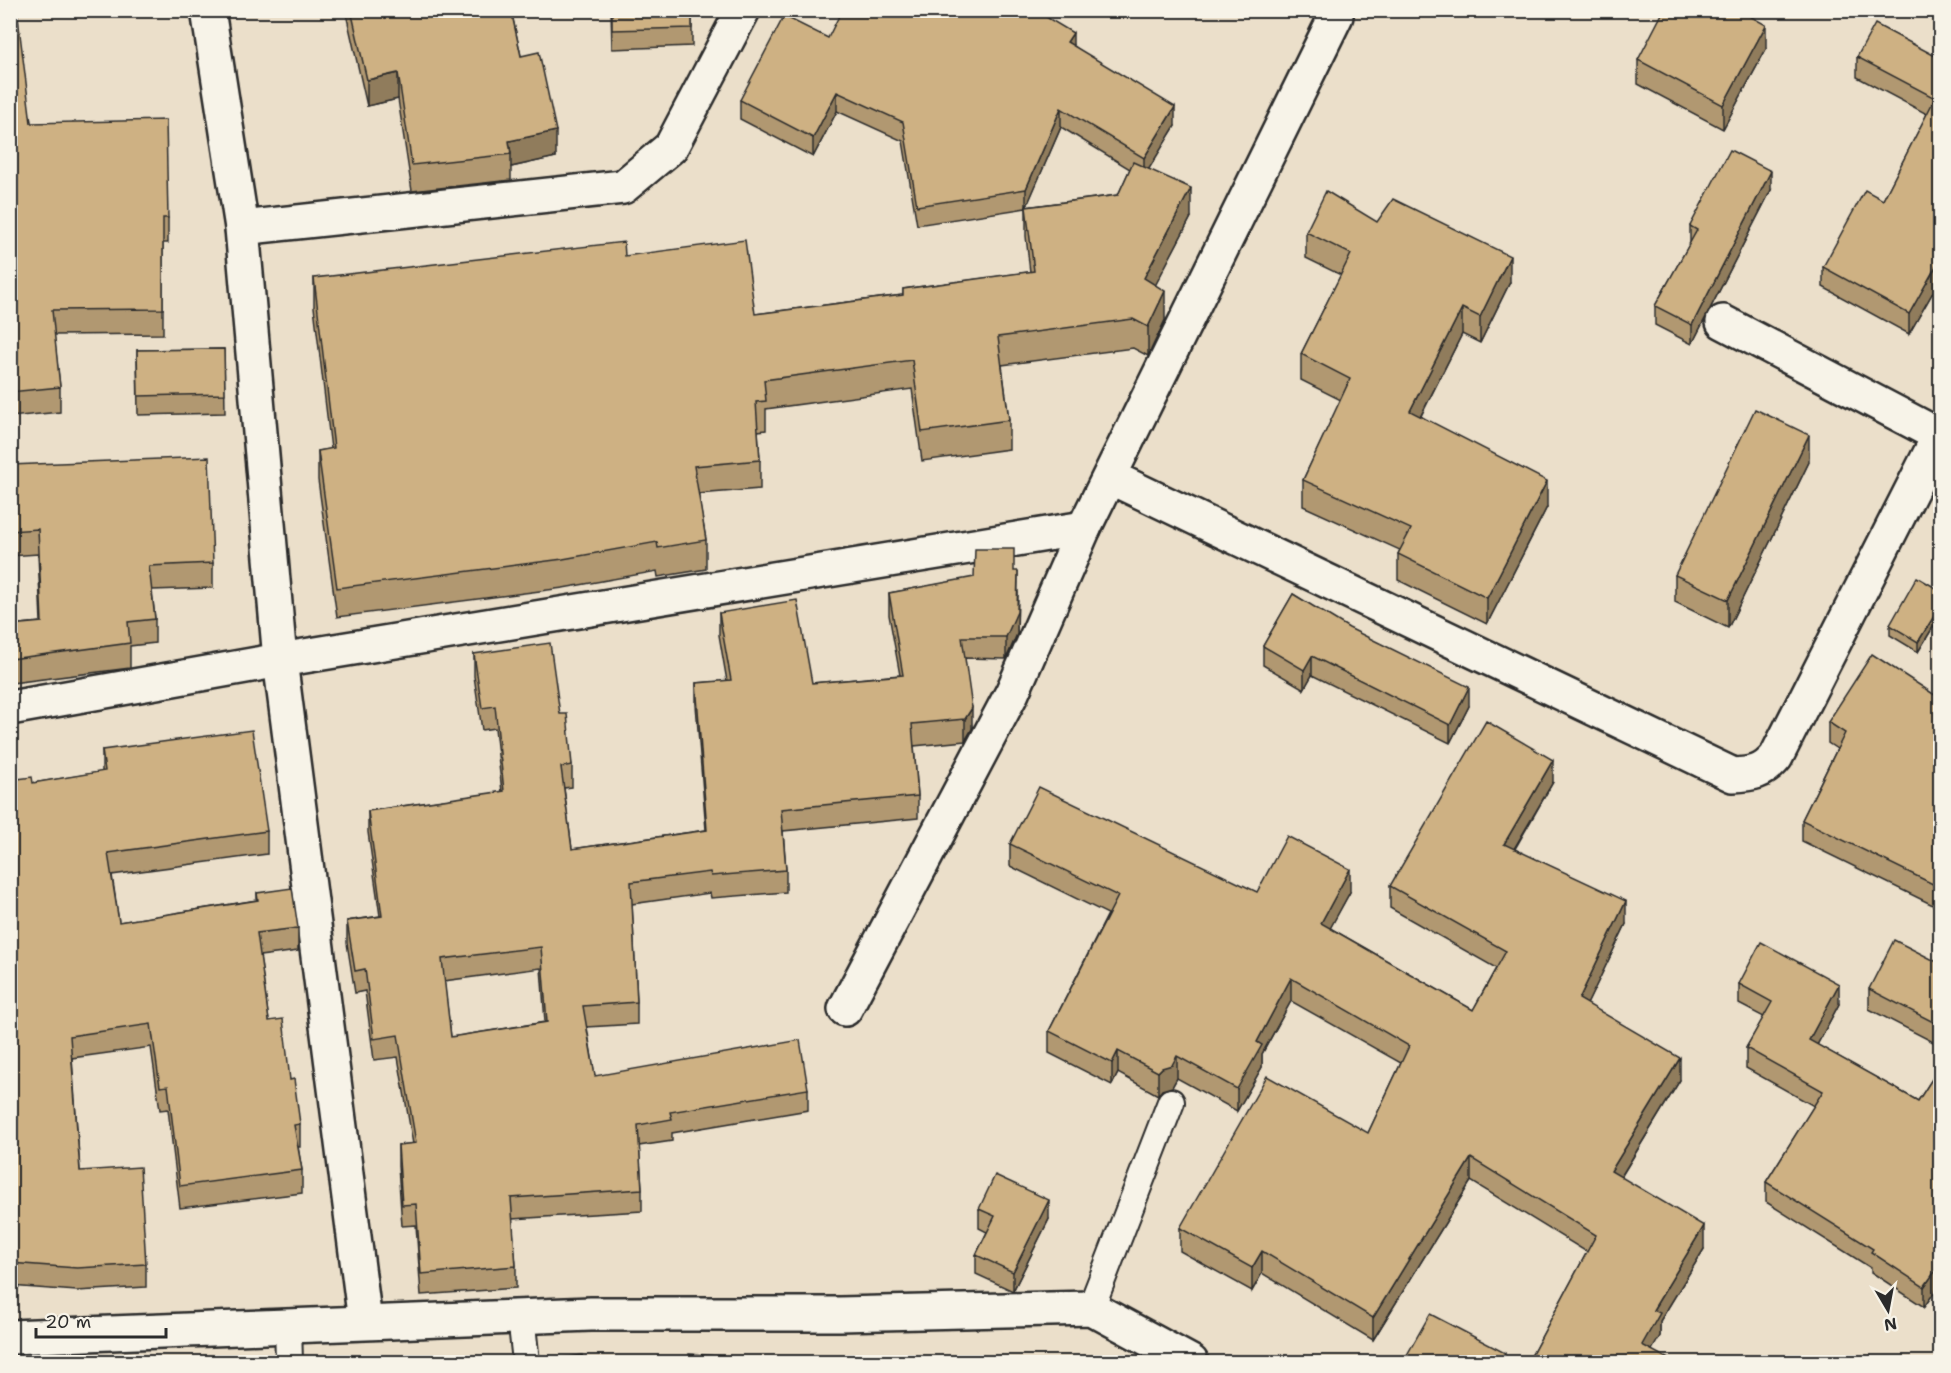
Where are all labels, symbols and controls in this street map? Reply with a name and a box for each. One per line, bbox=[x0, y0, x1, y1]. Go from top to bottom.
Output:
north arrow bbox=[1858, 1280, 1918, 1340]
scale bar bbox=[36, 1301, 166, 1339]
text: 20 m bbox=[45, 1310, 91, 1334]
text: N bbox=[1882, 1313, 1899, 1336]

